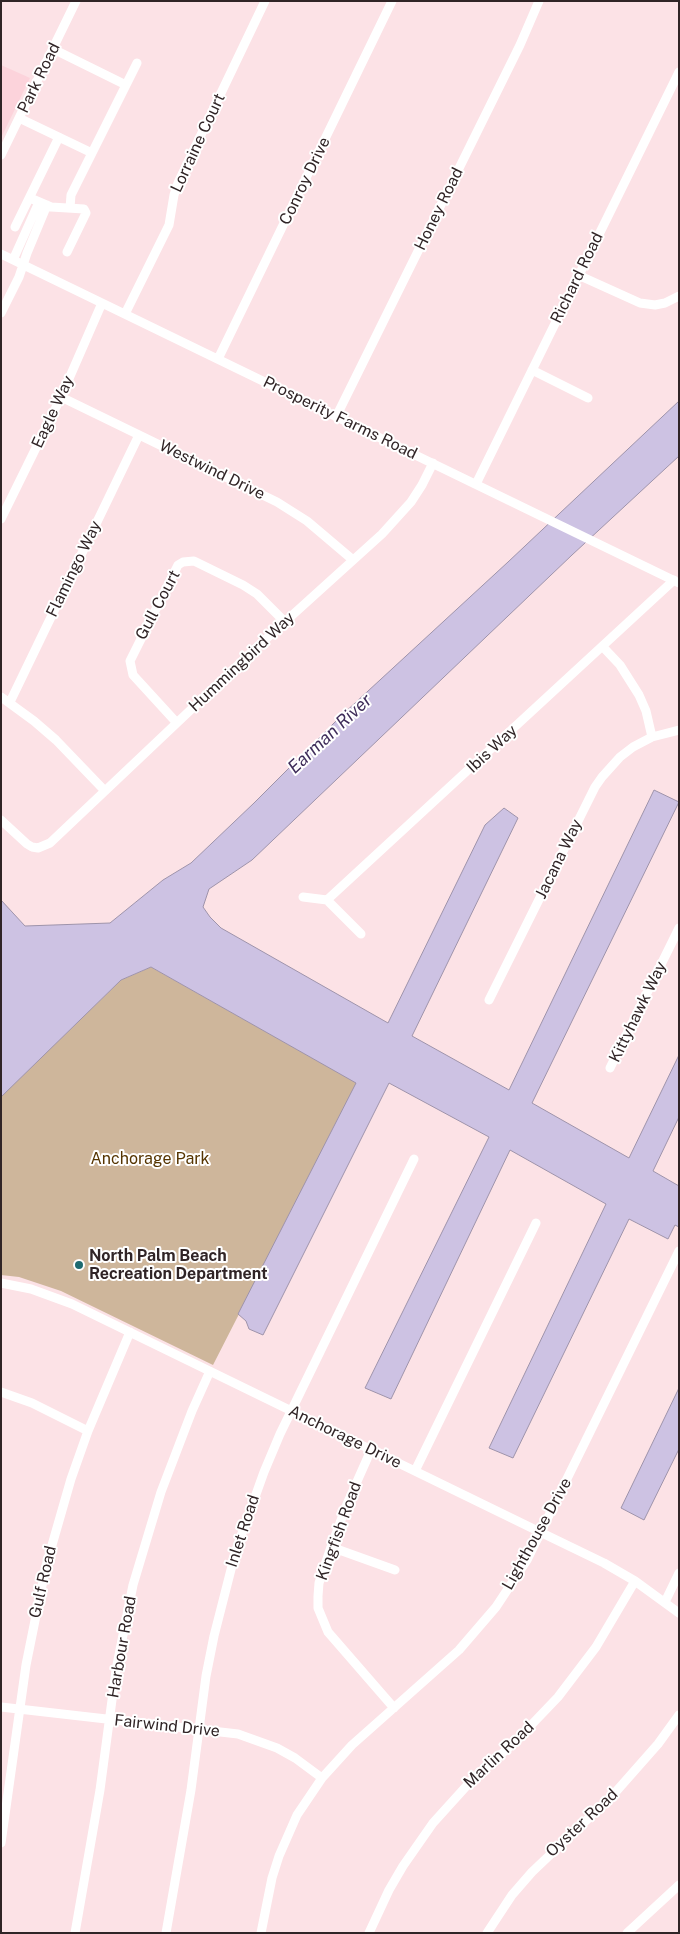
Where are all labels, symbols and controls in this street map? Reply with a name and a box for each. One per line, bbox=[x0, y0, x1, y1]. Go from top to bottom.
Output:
street label: Park Road bbox=[14, 40, 64, 116]
street label: Lorraine Court bbox=[167, 90, 229, 196]
street label: Conroy Drive bbox=[276, 134, 334, 228]
street label: Honey Road bbox=[411, 164, 467, 254]
street label: Richard Road bbox=[547, 229, 607, 327]
street label: Prosperity Farms Road bbox=[260, 372, 420, 464]
street label: Eagle Way bbox=[28, 373, 78, 451]
street label: Westwind Drive bbox=[156, 436, 268, 504]
street label: Flamingo Way bbox=[42, 518, 106, 620]
street label: Gull Court bbox=[132, 567, 184, 643]
street label: Hummingbird Way bbox=[185, 608, 299, 716]
water label: Earman River bbox=[283, 690, 377, 778]
street label: Ibis Way bbox=[463, 721, 521, 777]
street label: Jacana Way bbox=[531, 816, 587, 902]
street label: Kittyhawk Way bbox=[605, 958, 671, 1066]
park label: Anchorage Park bbox=[90, 1149, 210, 1169]
place label: North Palm Beach Recreation Department bbox=[89, 1246, 268, 1284]
marker: North Palm Beach Recreation Department bbox=[73, 1259, 85, 1271]
street label: Anchorage Drive bbox=[285, 1401, 405, 1473]
street label: Lighthouse Drive bbox=[498, 1475, 576, 1593]
street label: Kingfish Road bbox=[312, 1479, 366, 1583]
street label: Inlet Road bbox=[222, 1492, 264, 1570]
street label: Gulf Road bbox=[25, 1544, 61, 1620]
street label: Harbour Road bbox=[104, 1594, 140, 1700]
street label: Fairwind Drive bbox=[113, 1711, 221, 1741]
street label: Marlin Road bbox=[460, 1718, 538, 1792]
street label: Oyster Road bbox=[542, 1785, 622, 1861]

